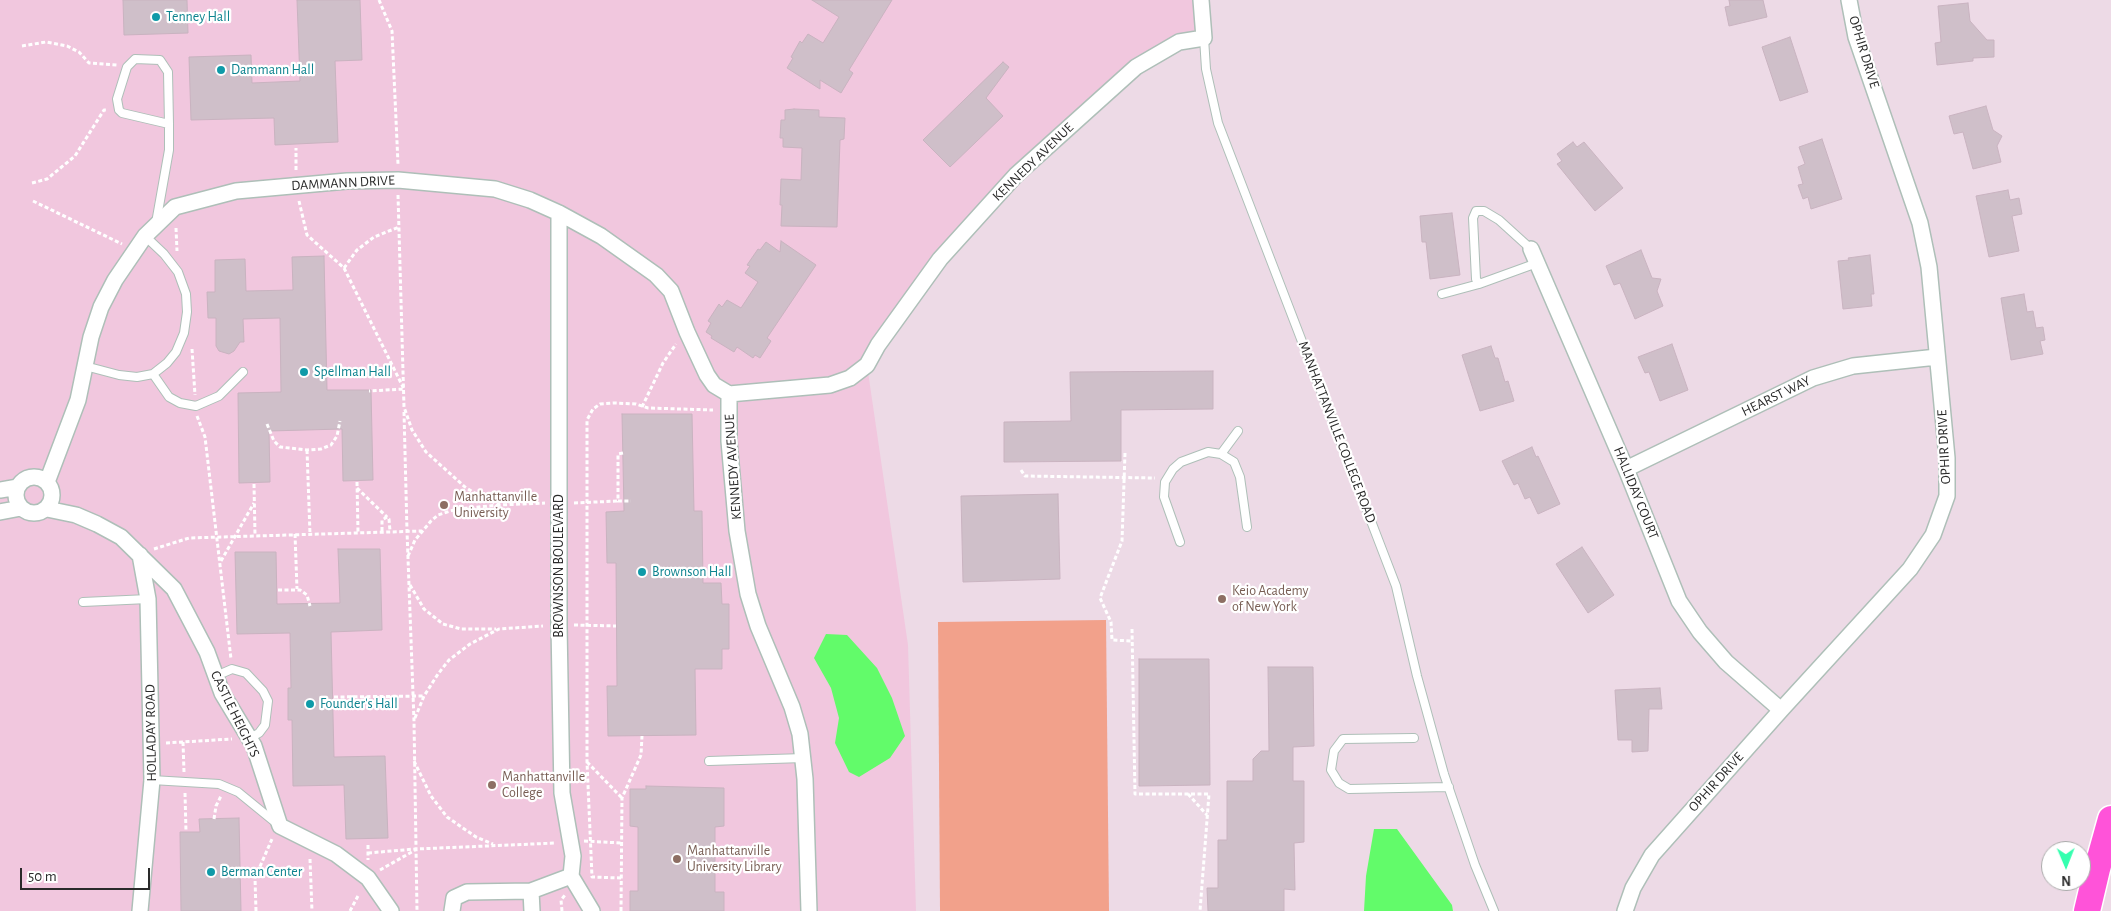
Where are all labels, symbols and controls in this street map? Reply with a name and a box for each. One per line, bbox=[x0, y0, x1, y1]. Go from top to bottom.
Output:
place label: Tenney Hall bbox=[166, 9, 230, 25]
marker: Tenney Hall bbox=[150, 11, 162, 23]
street label: OPHIR DRIVE bbox=[1845, 14, 1883, 90]
place label: Dammann Hall bbox=[231, 62, 314, 78]
marker: Dammann Hall bbox=[215, 64, 227, 76]
street label: KENNEDY AVENUE bbox=[989, 119, 1077, 205]
street label: DAMMANN DRIVE bbox=[291, 172, 395, 194]
street label: MANHATTANVILLE COLLEGE ROAD bbox=[1294, 339, 1380, 525]
place label: Spellman Hall bbox=[314, 364, 391, 380]
marker: Spellman Hall bbox=[298, 366, 310, 378]
street label: HEARST WAY bbox=[1739, 372, 1813, 420]
street label: OPHIR DRIVE bbox=[1934, 409, 1954, 485]
street label: KENNEDY AVENUE bbox=[721, 414, 745, 520]
street label: HALLIDAY COURT bbox=[1610, 444, 1662, 542]
place label: Manhattanville University bbox=[454, 489, 537, 522]
street label: BROWNSON BOULEVARD bbox=[551, 494, 567, 638]
marker: Manhattanville University bbox=[438, 499, 450, 511]
place label: Brownson Hall bbox=[652, 564, 731, 580]
marker: Brownson Hall bbox=[636, 566, 648, 578]
place label: Keio Academy of New York bbox=[1232, 583, 1309, 616]
marker: Keio Academy of New York bbox=[1216, 593, 1228, 605]
street label: CASTLE HEIGHTS bbox=[207, 668, 263, 760]
street label: HOLLADAY ROAD bbox=[142, 684, 160, 782]
place label: Founder's Hall bbox=[320, 696, 398, 712]
marker: Founder's Hall bbox=[304, 698, 316, 710]
street label: OPHIR DRIVE bbox=[1685, 749, 1747, 815]
place label: Manhattanville College bbox=[502, 769, 585, 802]
marker: Manhattanville College bbox=[486, 779, 498, 791]
north arrow bbox=[2041, 841, 2091, 891]
place label: Manhattanville University Library bbox=[687, 843, 782, 876]
marker: Manhattanville University Library bbox=[671, 853, 683, 865]
scale bar bbox=[22, 858, 152, 890]
place label: Berman Center bbox=[221, 864, 302, 880]
marker: Berman Center bbox=[205, 866, 217, 878]
text: 50 m bbox=[28, 869, 57, 884]
text: N bbox=[2061, 873, 2071, 887]

